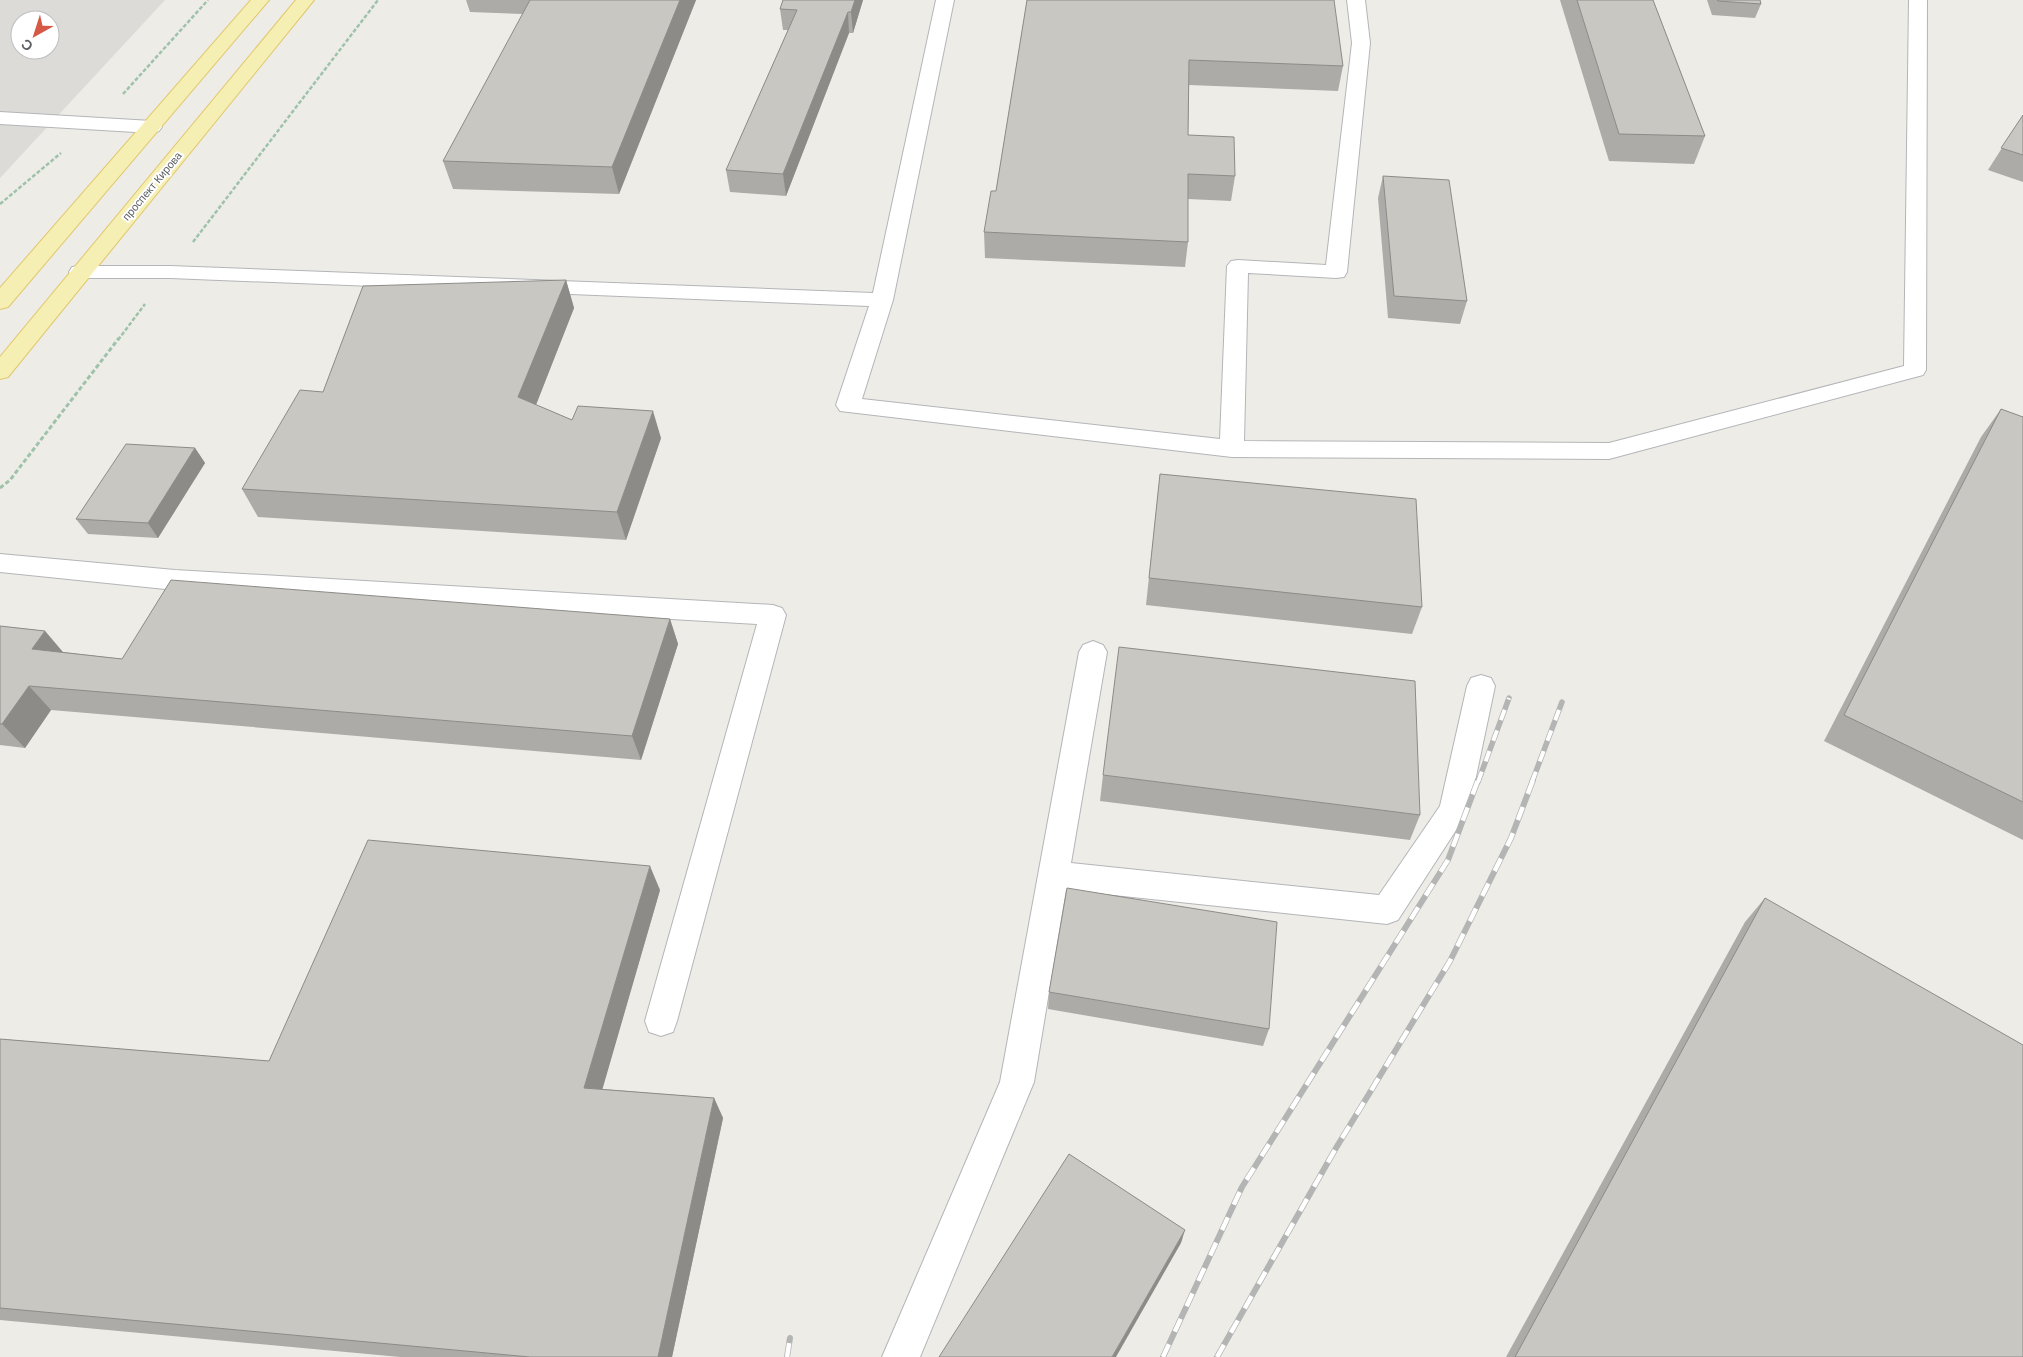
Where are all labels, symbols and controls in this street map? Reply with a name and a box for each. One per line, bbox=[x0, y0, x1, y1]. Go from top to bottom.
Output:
north arrow bbox=[10, 10, 60, 60]
text: С bbox=[18, 36, 36, 55]
street label: проспект Кирова bbox=[120, 149, 185, 223]

